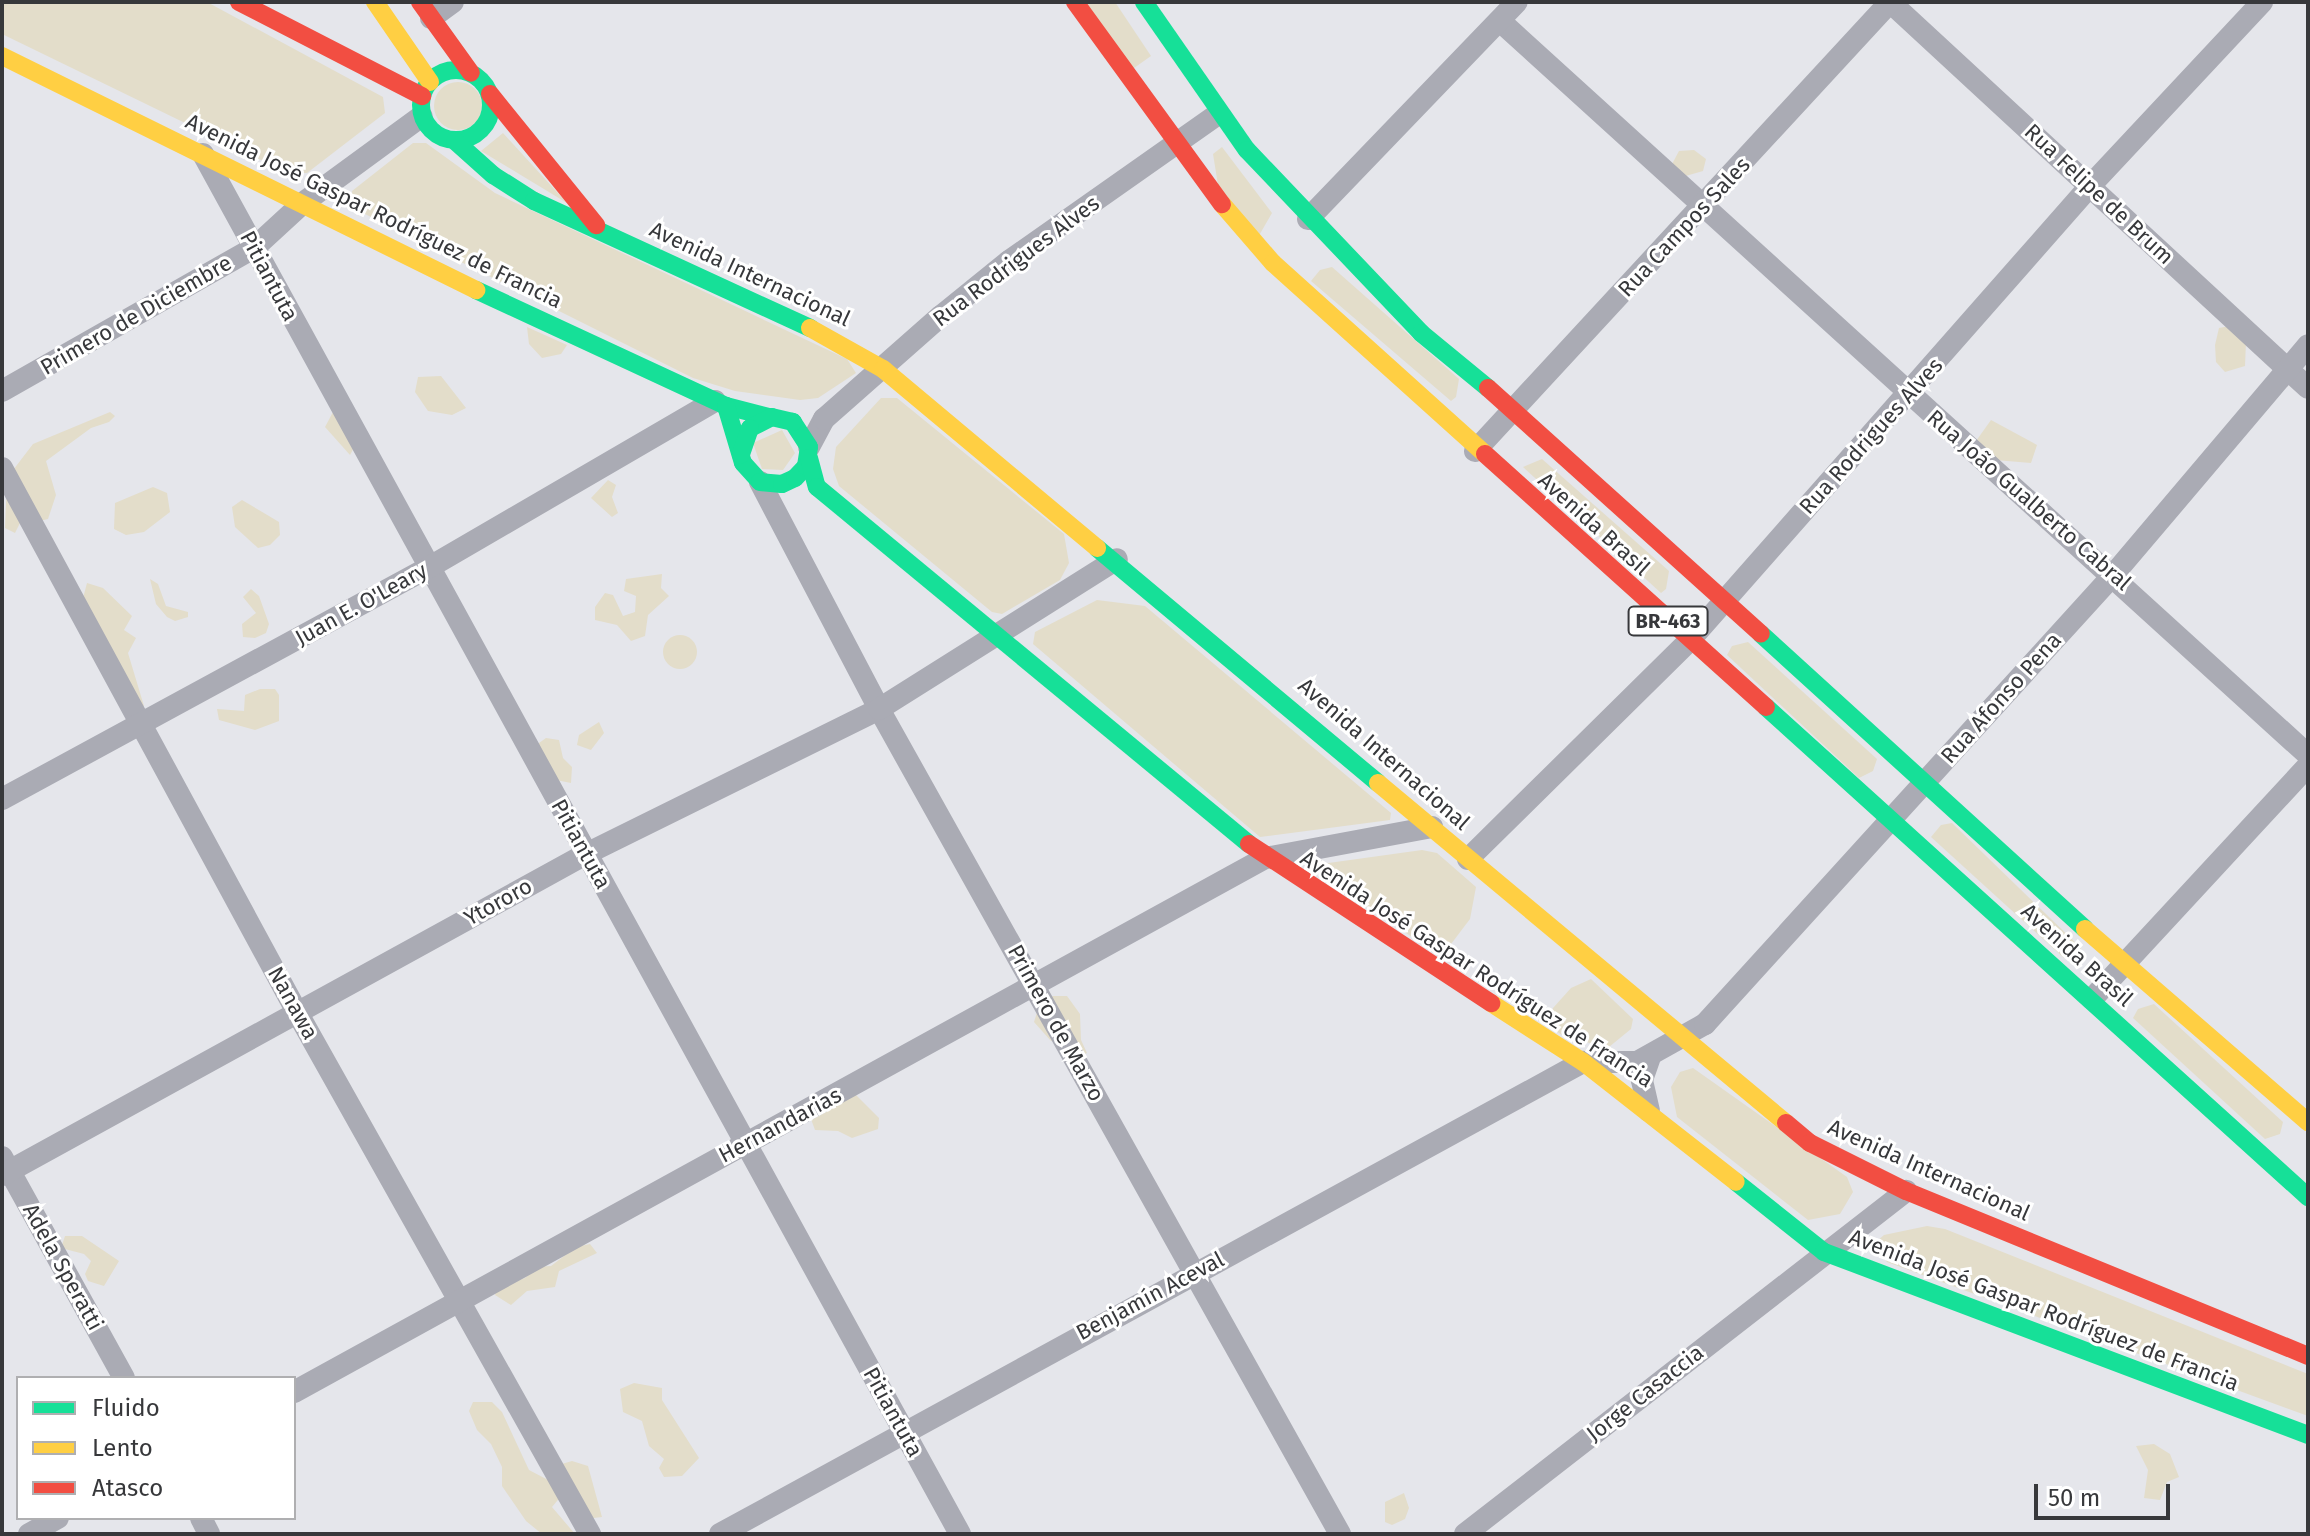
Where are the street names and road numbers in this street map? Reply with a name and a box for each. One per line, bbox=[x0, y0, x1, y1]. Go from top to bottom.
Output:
street label: Avenida José Gaspar Rodríguez de Francia bbox=[182, 108, 566, 314]
street label: Rua Felipe de Brum bbox=[2019, 118, 2179, 270]
street label: Rua Campos Sales bbox=[1613, 152, 1755, 302]
street label: Rua Rodrigues Alves bbox=[928, 190, 1104, 332]
street label: Avenida Internacional bbox=[645, 216, 855, 332]
street label: Pitiantuta bbox=[234, 226, 304, 326]
street label: Primero de Diciembre bbox=[36, 250, 236, 380]
street label: Rua Rodrigues Alves bbox=[1794, 352, 1948, 520]
street label: Rua João Gualberto Cabral bbox=[1922, 404, 2136, 596]
street label: Avenida Brasil bbox=[1533, 467, 1655, 581]
street label: Juan E. O'Leary bbox=[290, 557, 432, 651]
road number: BR-463 bbox=[1626, 605, 1710, 637]
street label: Rua Afonso Pena bbox=[1935, 627, 2067, 769]
street label: Avenida Internacional bbox=[1293, 672, 1475, 836]
street label: Pitiantuta bbox=[546, 795, 616, 893]
street label: Avenida José Gaspar Rodríguez de Francia bbox=[1296, 845, 1658, 1093]
street label: Ytororo bbox=[460, 873, 536, 931]
street label: Avenida Brasil bbox=[2016, 898, 2138, 1012]
street label: Primero de Marzo bbox=[1002, 940, 1110, 1106]
street label: Nanawa bbox=[262, 962, 324, 1044]
street label: Hernandarias bbox=[714, 1082, 846, 1168]
street label: Avenida Internacional bbox=[1824, 1114, 2034, 1226]
street label: Adela Speratti bbox=[17, 1199, 109, 1335]
street label: Avenida José Gaspar Rodríguez de Francia bbox=[1845, 1223, 2243, 1397]
street label: Benjamín Aceval bbox=[1072, 1246, 1228, 1346]
street label: Jorge Casaccia bbox=[1581, 1339, 1709, 1447]
street label: Pitiantuta bbox=[858, 1363, 928, 1461]

